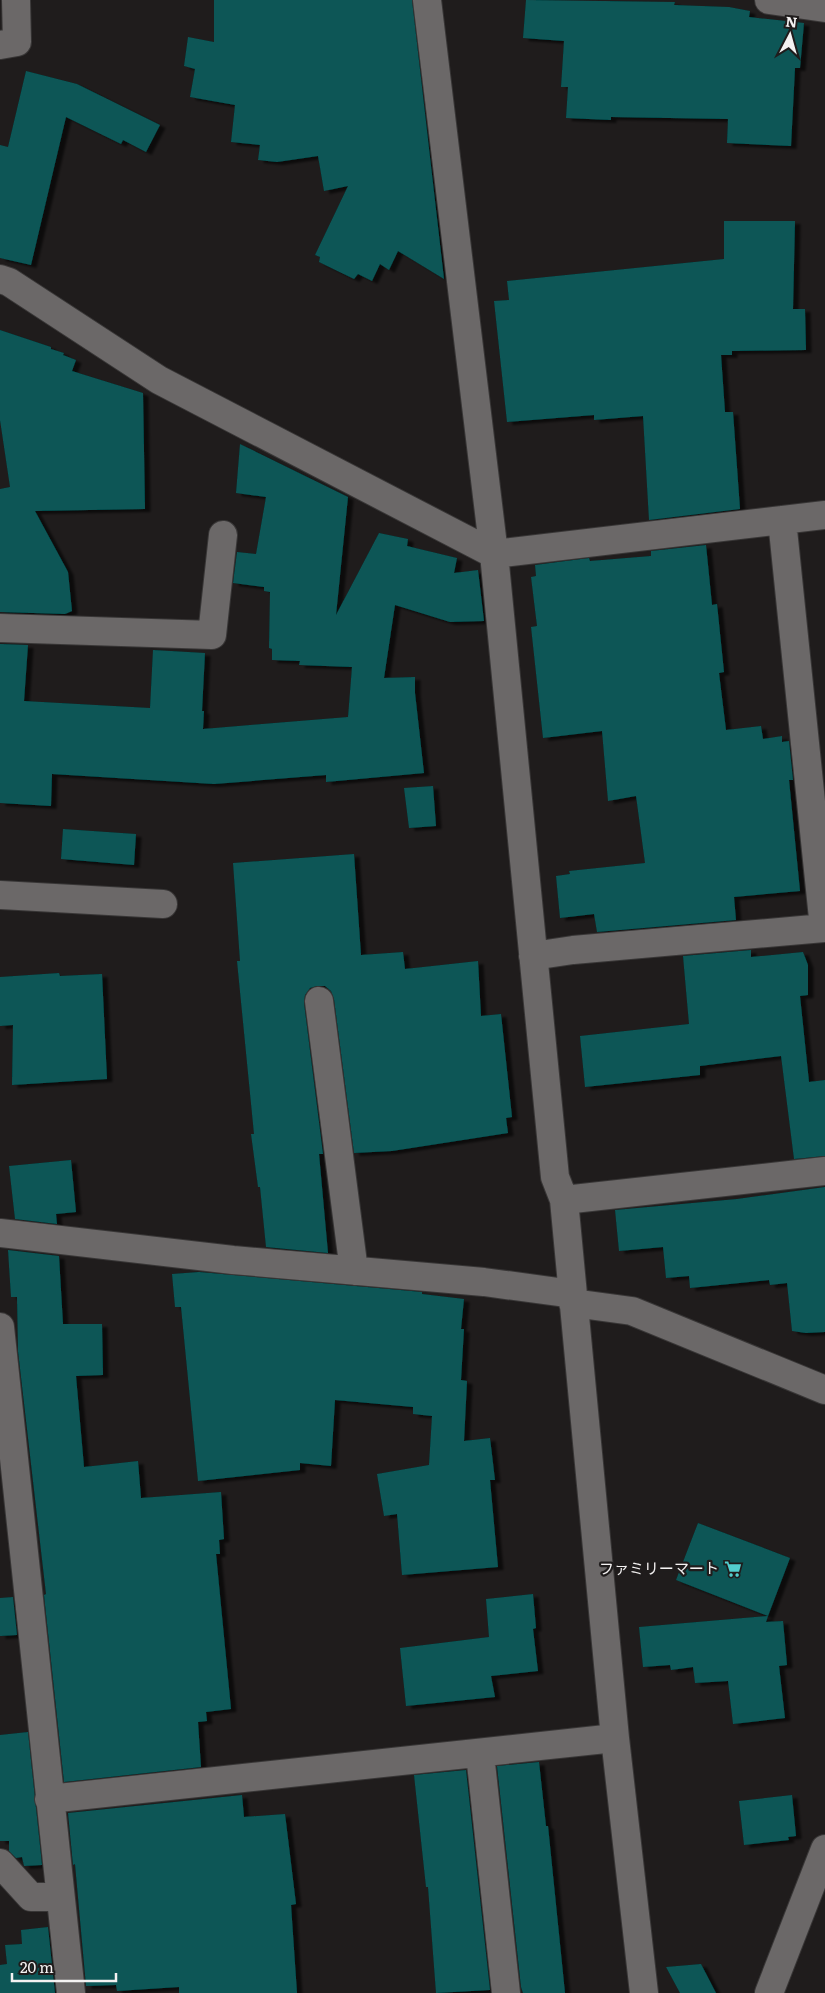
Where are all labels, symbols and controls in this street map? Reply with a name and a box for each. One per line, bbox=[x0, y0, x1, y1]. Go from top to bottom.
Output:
north arrow bbox=[765, 10, 815, 60]
text: N bbox=[785, 11, 799, 32]
place label: ファミリーマート bbox=[599, 1556, 719, 1579]
supermarket icon: ファミリーマート bbox=[723, 1559, 743, 1579]
scale bar bbox=[12, 1950, 116, 1982]
text: 20 m bbox=[20, 1955, 54, 1978]

